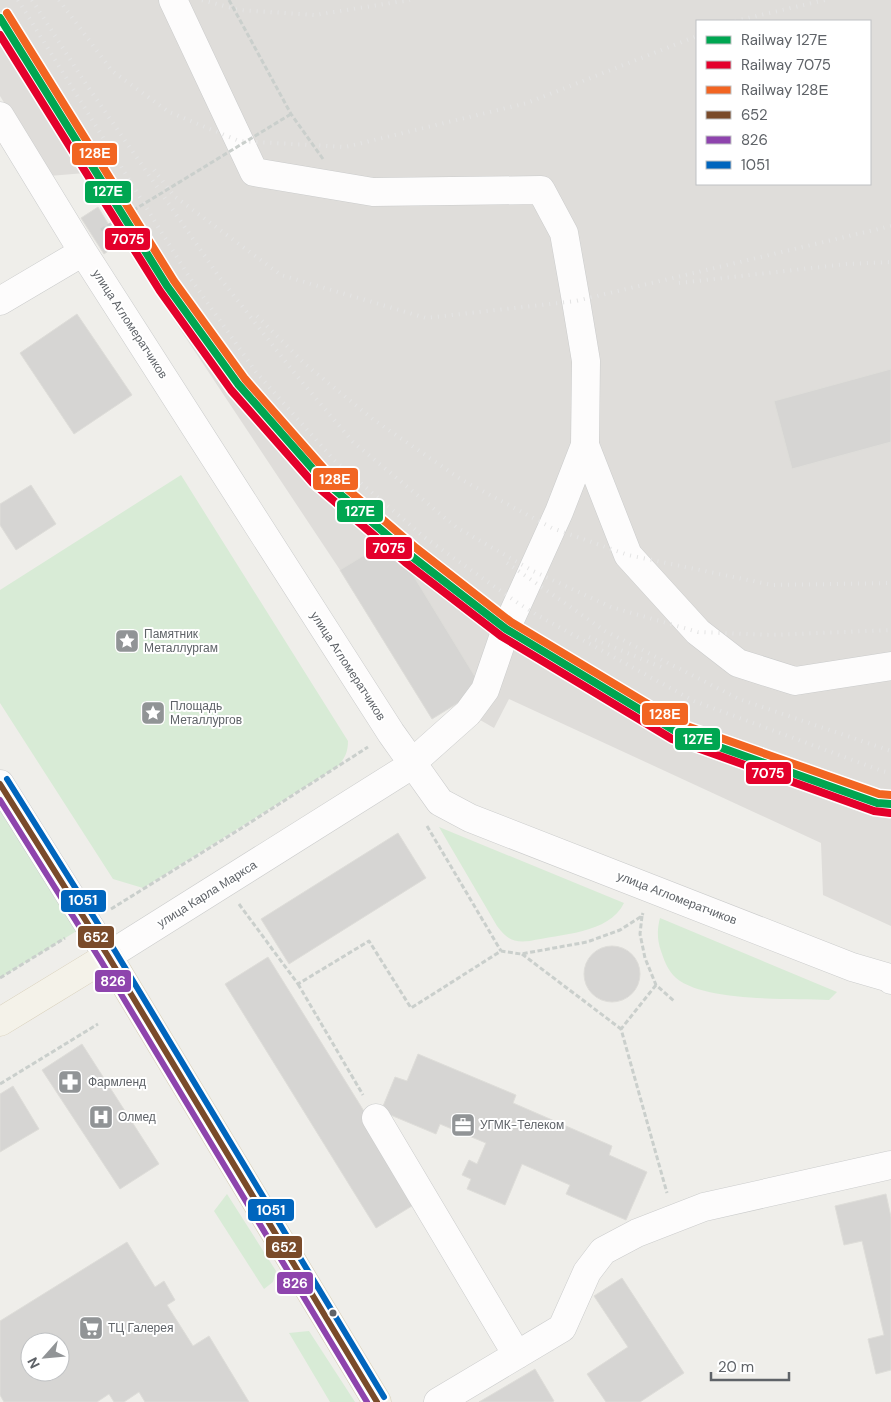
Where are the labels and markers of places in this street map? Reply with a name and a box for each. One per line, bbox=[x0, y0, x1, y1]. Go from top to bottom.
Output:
place label: Памятник Металлургам bbox=[144, 626, 218, 656]
place icon: Памятник Металлургам bbox=[114, 628, 140, 654]
place label: Площадь Металлургов bbox=[170, 698, 242, 728]
place icon: Площадь Металлургов bbox=[140, 700, 166, 726]
pharmacy icon: Фармленд bbox=[57, 1069, 83, 1095]
place label: Фармленд bbox=[88, 1074, 146, 1090]
hospital icon: Олмед bbox=[88, 1104, 114, 1130]
place label: Олмед bbox=[118, 1109, 156, 1125]
office icon: УГМК-Телеком bbox=[450, 1112, 476, 1138]
place label: УГМК-Телеком bbox=[480, 1117, 564, 1133]
unlabelled marker bbox=[328, 1308, 338, 1318]
supermarket icon: ТЦ Галерея bbox=[78, 1315, 104, 1341]
place label: ТЦ Галерея bbox=[108, 1320, 173, 1336]

